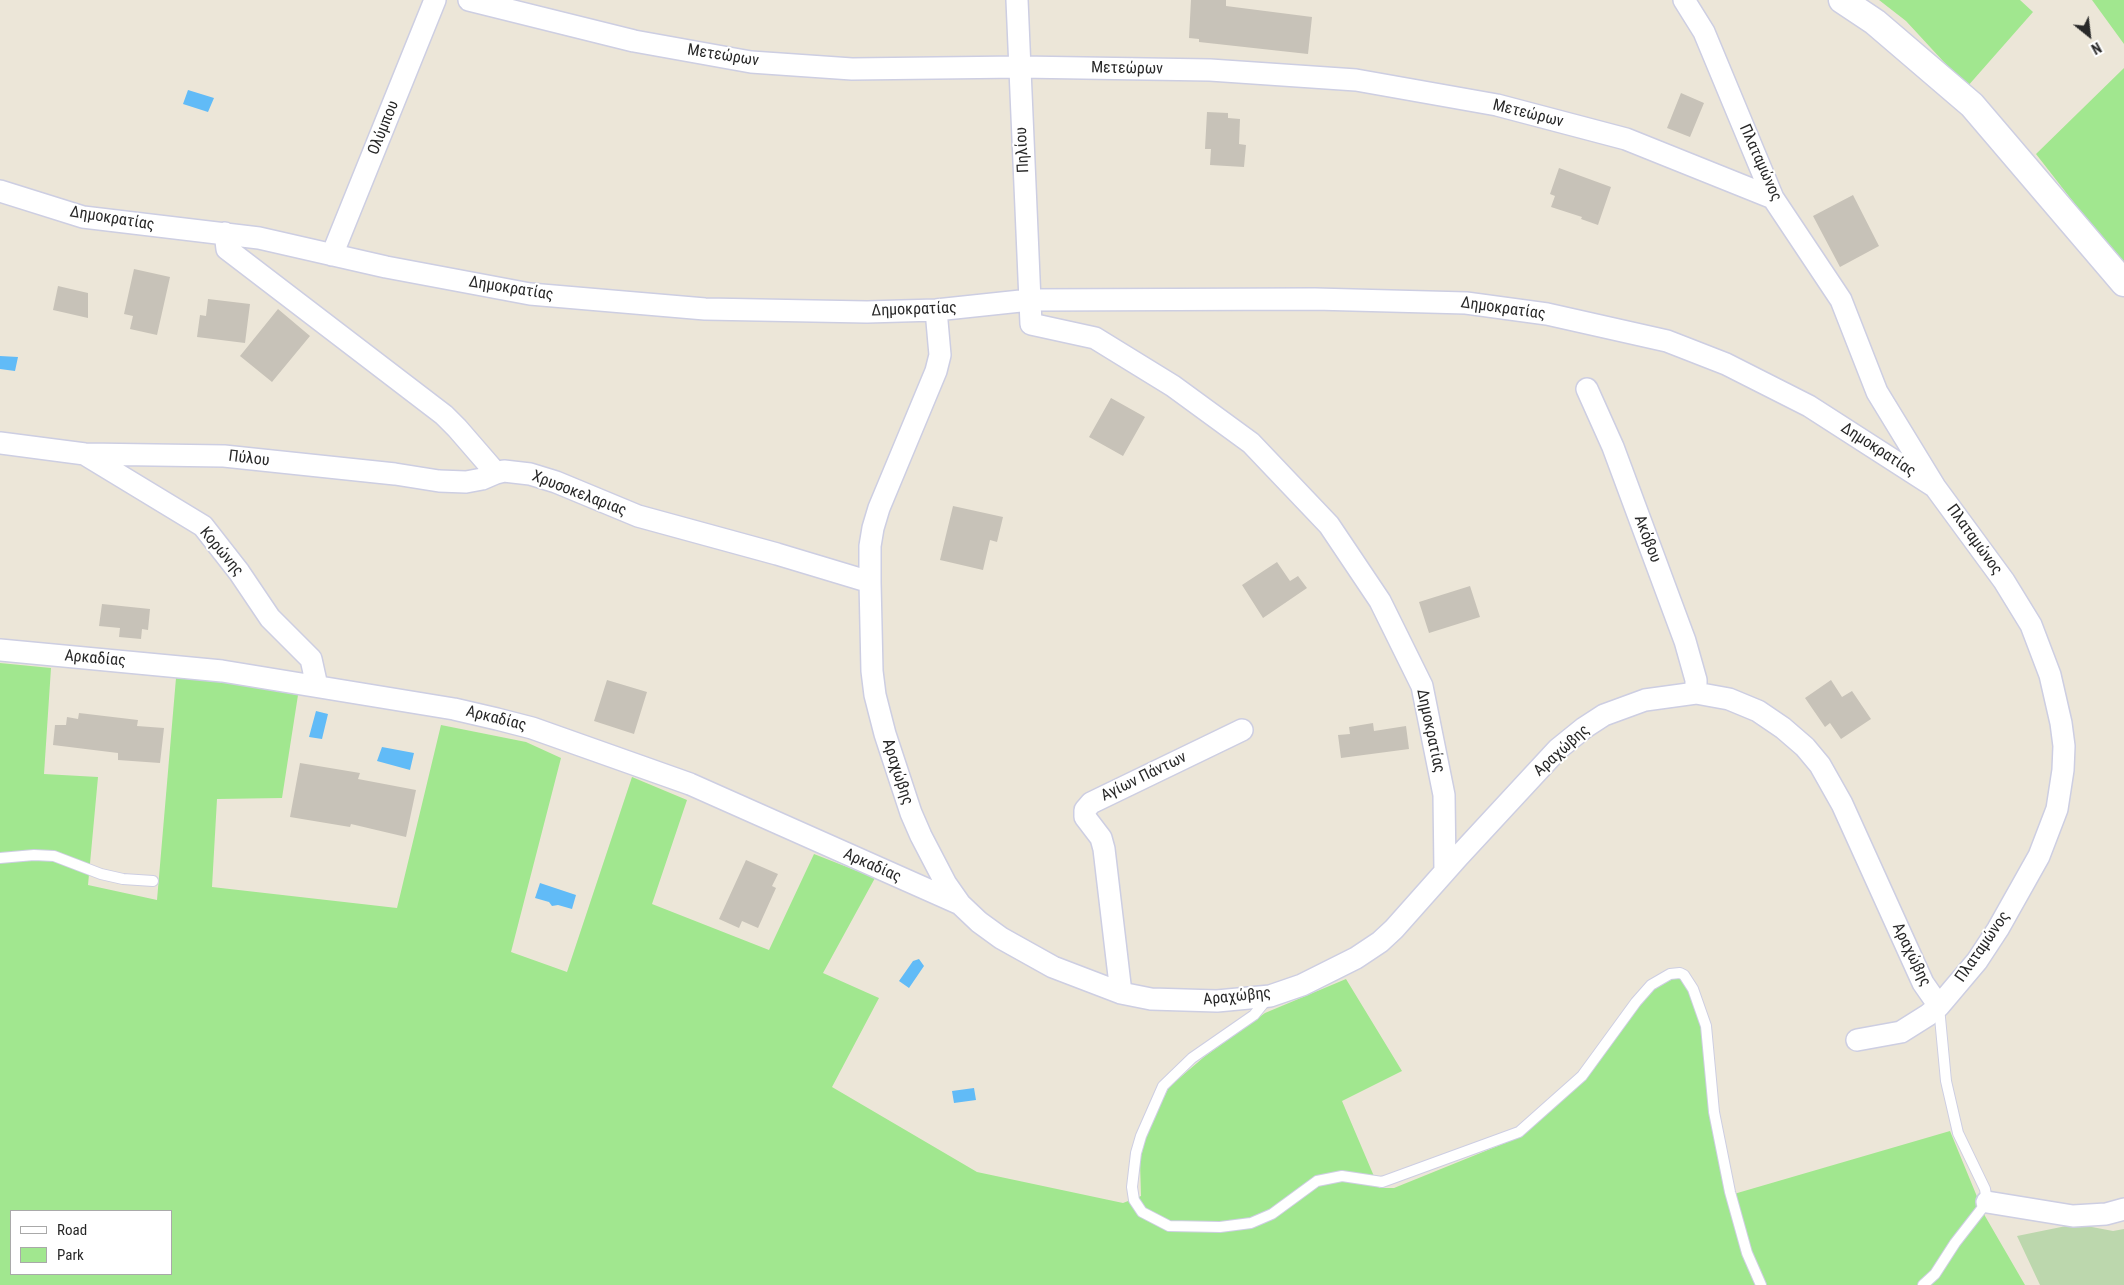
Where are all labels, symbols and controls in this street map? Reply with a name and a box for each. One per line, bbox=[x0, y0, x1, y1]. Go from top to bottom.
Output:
north arrow bbox=[2064, 10, 2114, 60]
text: N bbox=[2089, 39, 2104, 57]
street label: Μετεώρων bbox=[686, 41, 760, 71]
street label: Μετεώρων bbox=[1091, 59, 1163, 79]
street label: Μετεώρων bbox=[1491, 96, 1565, 132]
street label: Ολύμπου bbox=[364, 98, 404, 158]
street label: Πλαταμώνος bbox=[1734, 121, 1786, 205]
street label: Πηλίου bbox=[1012, 126, 1034, 174]
street label: Δημοκρατίας bbox=[68, 203, 156, 235]
street label: Δημοκρατίας bbox=[467, 273, 555, 305]
street label: Δημοκρατίας bbox=[1459, 294, 1547, 324]
street label: Δημοκρατίας bbox=[871, 299, 957, 321]
street label: Δημοκρατίας bbox=[1837, 419, 1919, 481]
street label: Πύλου bbox=[227, 447, 271, 471]
street label: Χρυσοκελαριας bbox=[529, 467, 629, 521]
street label: Πλαταμώνος bbox=[1942, 501, 2006, 579]
street label: Ακόβου bbox=[1629, 513, 1665, 565]
street label: Κορώνης bbox=[195, 524, 247, 580]
street label: Αρκαδίας bbox=[64, 647, 126, 671]
street label: Δημοκρατίας bbox=[1412, 687, 1448, 775]
street label: Αρκαδίας bbox=[464, 702, 528, 736]
street label: Αραχώβης bbox=[1530, 721, 1594, 781]
street label: Αραχώβης bbox=[877, 737, 917, 807]
street label: Αγίων Πάντων bbox=[1098, 748, 1190, 806]
street label: Αρκαδίας bbox=[840, 845, 904, 887]
street label: Πλαταμώνος bbox=[1952, 908, 2014, 986]
street label: Αραχώβης bbox=[1887, 920, 1935, 990]
street label: Αραχώβης bbox=[1202, 984, 1272, 1010]
legend bbox=[10, 1210, 172, 1275]
text: Road bbox=[57, 1221, 87, 1239]
text: Park bbox=[57, 1246, 84, 1264]

